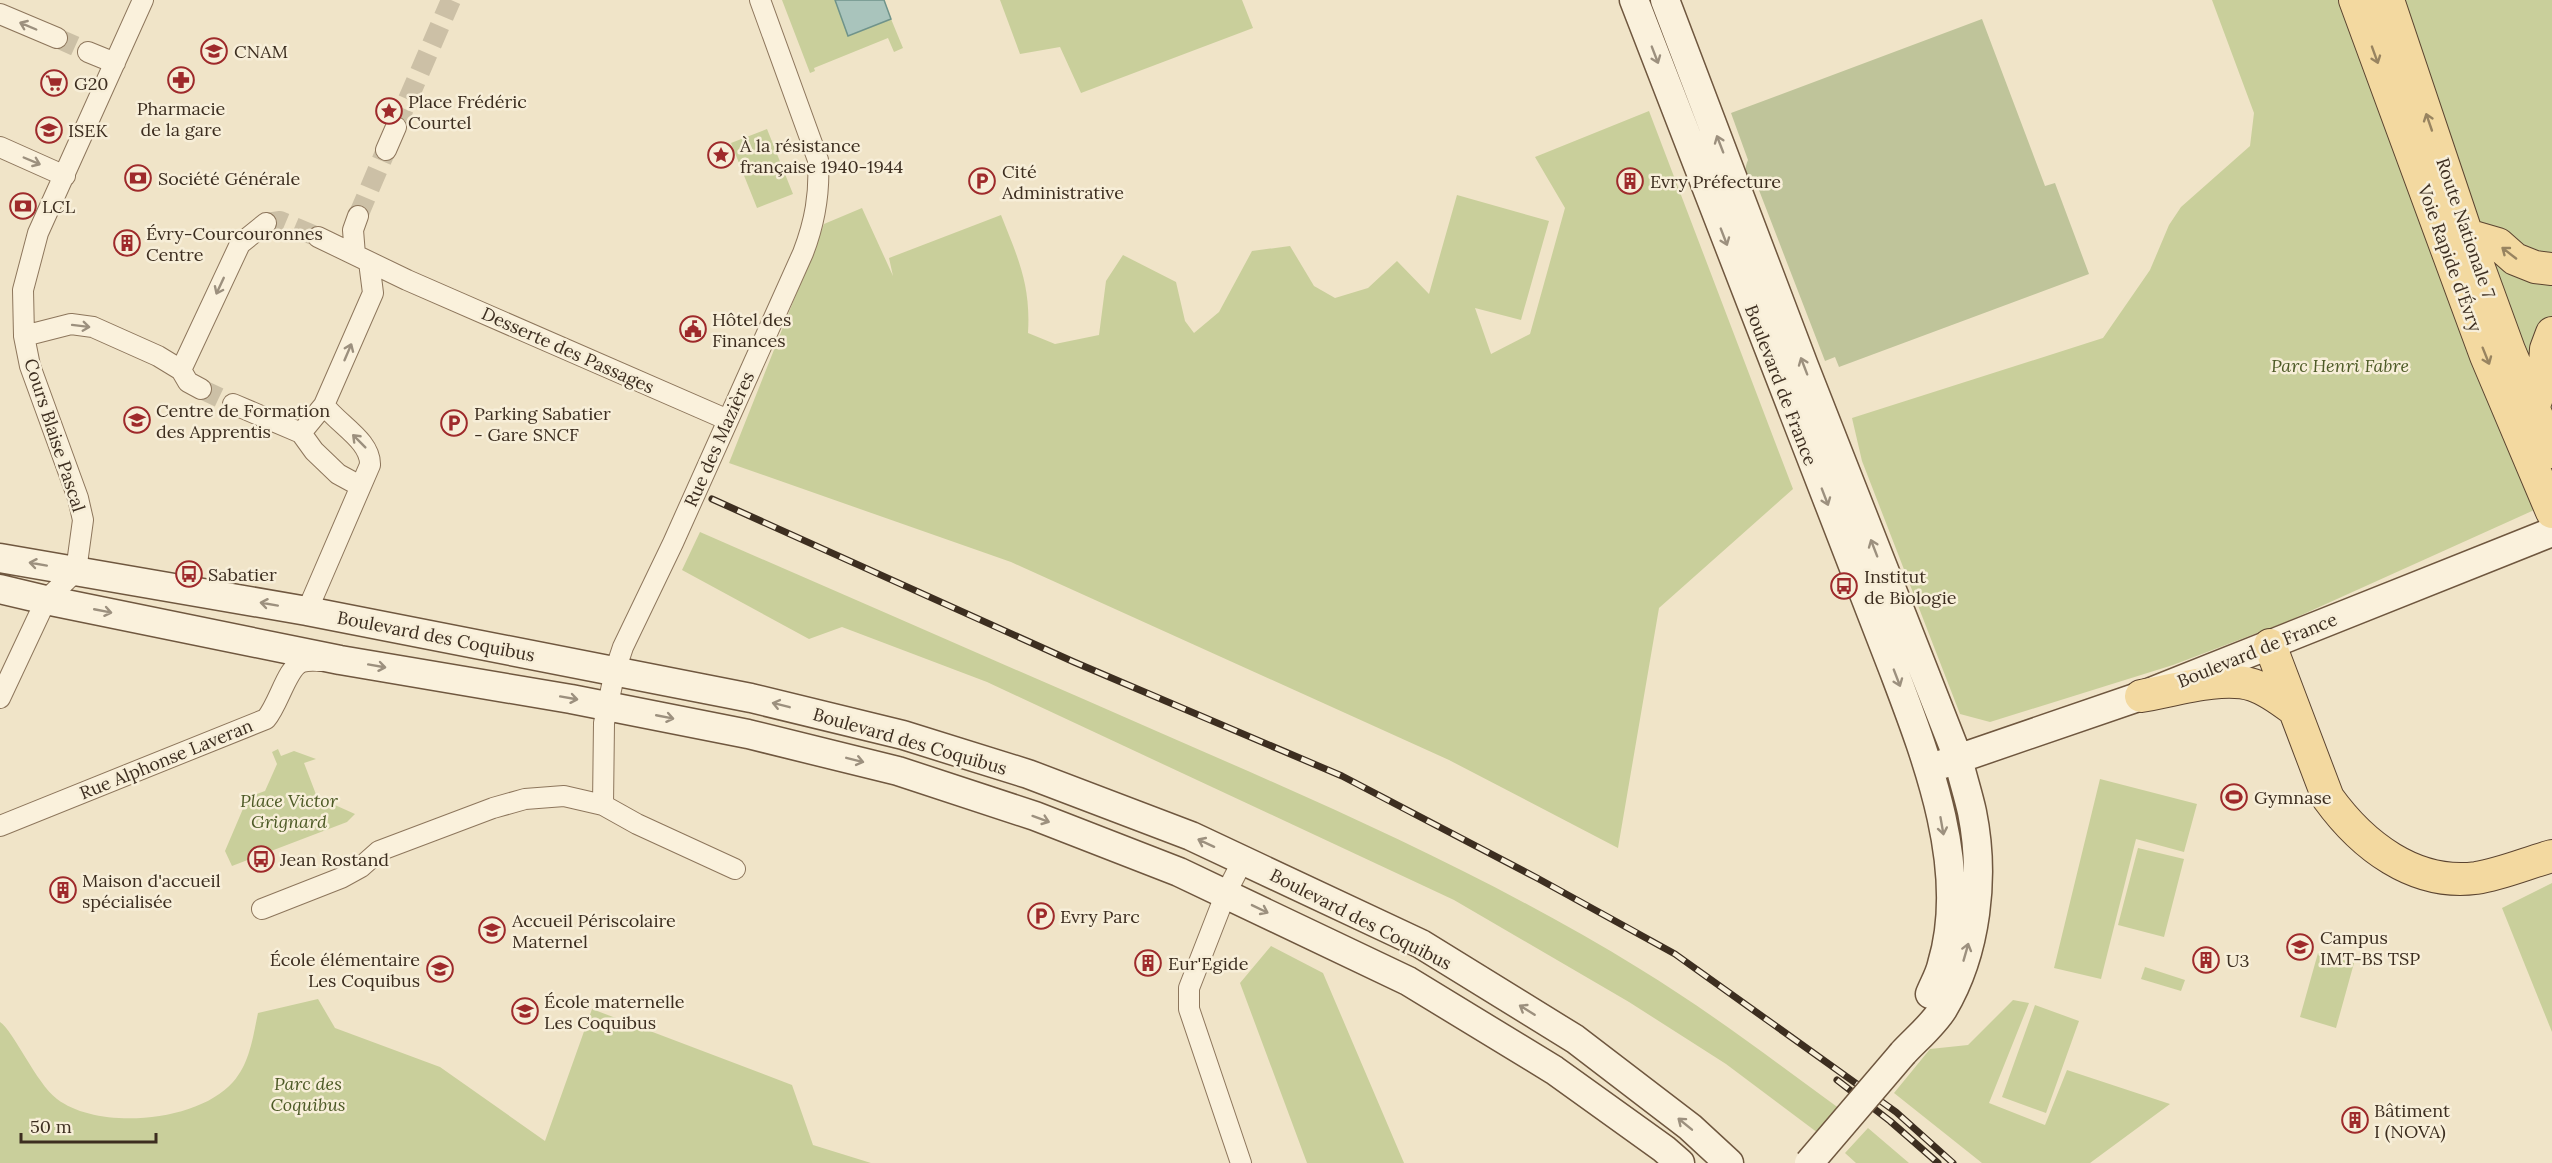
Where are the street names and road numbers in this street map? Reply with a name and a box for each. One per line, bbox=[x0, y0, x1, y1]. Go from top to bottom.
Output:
street label: Route Nationale 7 bbox=[2431, 155, 2501, 301]
street label: Voie Rapide d'Évry bbox=[2412, 180, 2487, 335]
street label: Boulevard de France bbox=[1740, 301, 1822, 469]
street label: Desserte des Passages bbox=[478, 302, 658, 398]
street label: Cours Blaise Pascal bbox=[19, 355, 91, 515]
street label: Rue des Mazières bbox=[679, 368, 759, 510]
street label: Boulevard des Coquibus bbox=[335, 606, 537, 666]
street label: Boulevard de France bbox=[2174, 607, 2341, 693]
street label: Boulevard des Coquibus bbox=[810, 702, 1010, 780]
street label: Rue Alphonse Laveran bbox=[76, 714, 256, 804]
street label: Boulevard des Coquibus bbox=[1266, 863, 1456, 975]

